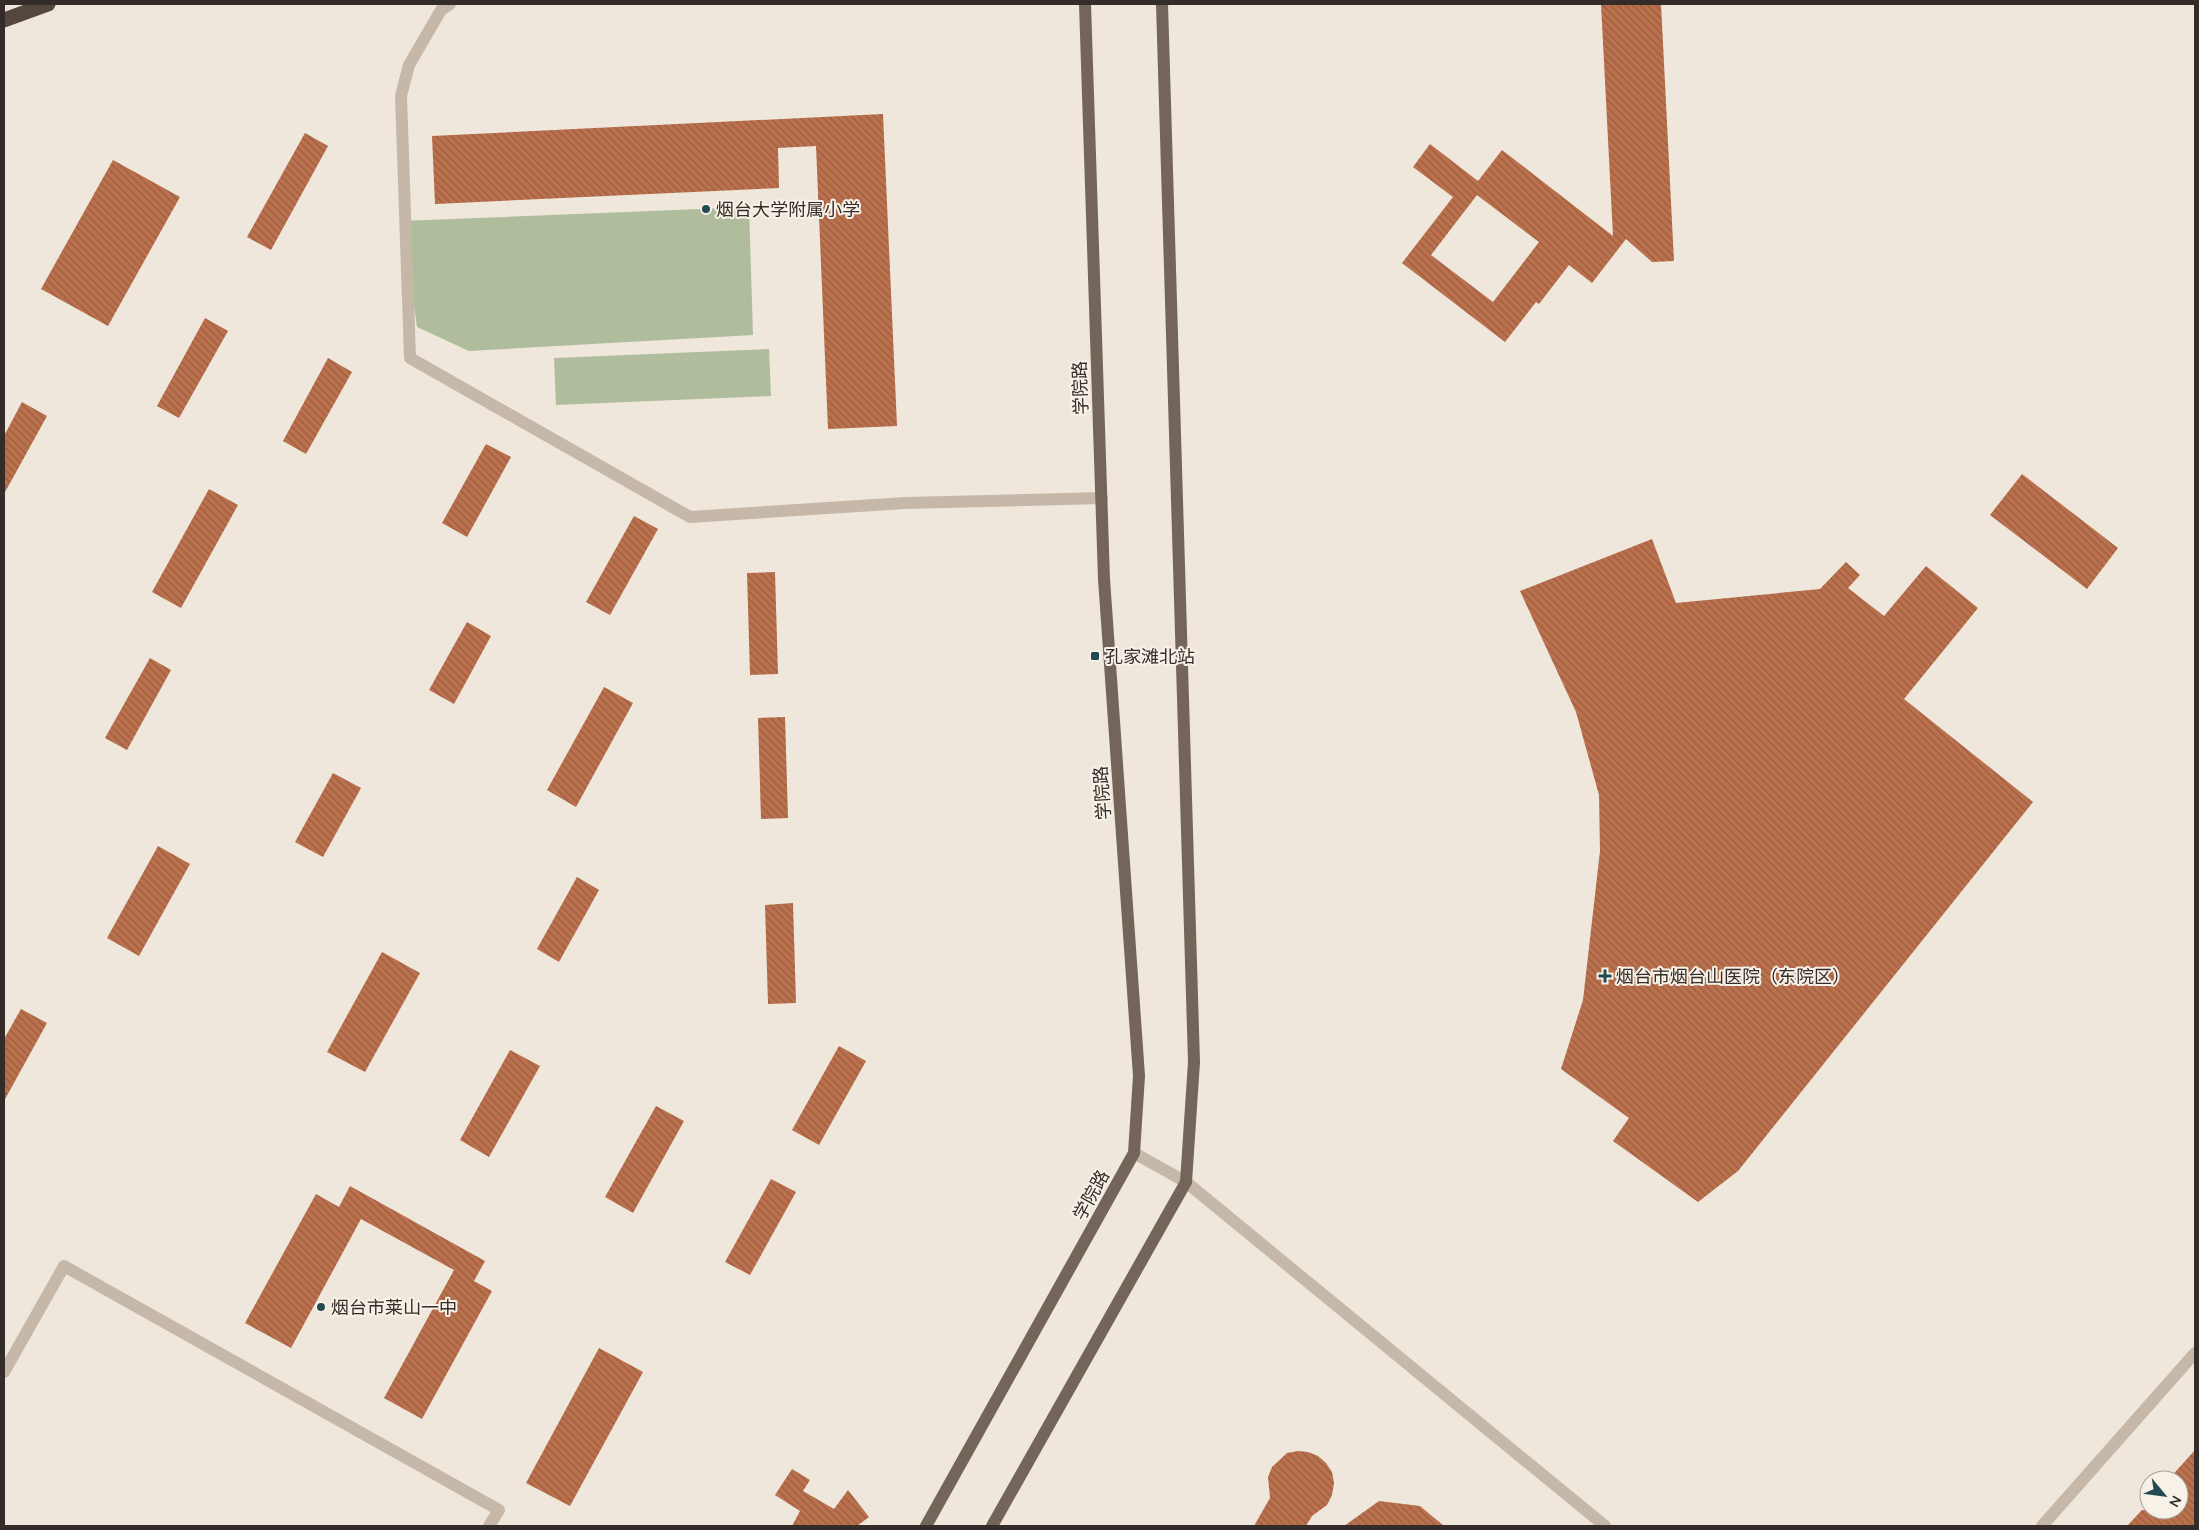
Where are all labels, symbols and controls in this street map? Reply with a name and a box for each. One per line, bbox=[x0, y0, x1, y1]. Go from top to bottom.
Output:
place label: 烟台大学附属小学 bbox=[716, 198, 860, 221]
marker: 烟台大学附属小学 bbox=[700, 203, 712, 215]
street label: 学院路 bbox=[1068, 361, 1092, 415]
place label: 孔家滩北站 bbox=[1105, 645, 1195, 668]
marker: 孔家滩北站 bbox=[1089, 650, 1101, 662]
street label: 学院路 bbox=[1089, 765, 1115, 821]
place label: 烟台市烟台山医院（东院区） bbox=[1616, 965, 1850, 988]
marker: 烟台市烟台山医院（东院区） bbox=[1598, 969, 1612, 983]
street label: 学院路 bbox=[1068, 1166, 1114, 1224]
place label: 烟台市莱山一中 bbox=[331, 1296, 457, 1319]
marker: 烟台市莱山一中 bbox=[315, 1301, 327, 1313]
north arrow bbox=[2139, 1470, 2189, 1520]
text: N bbox=[2165, 1492, 2186, 1510]

